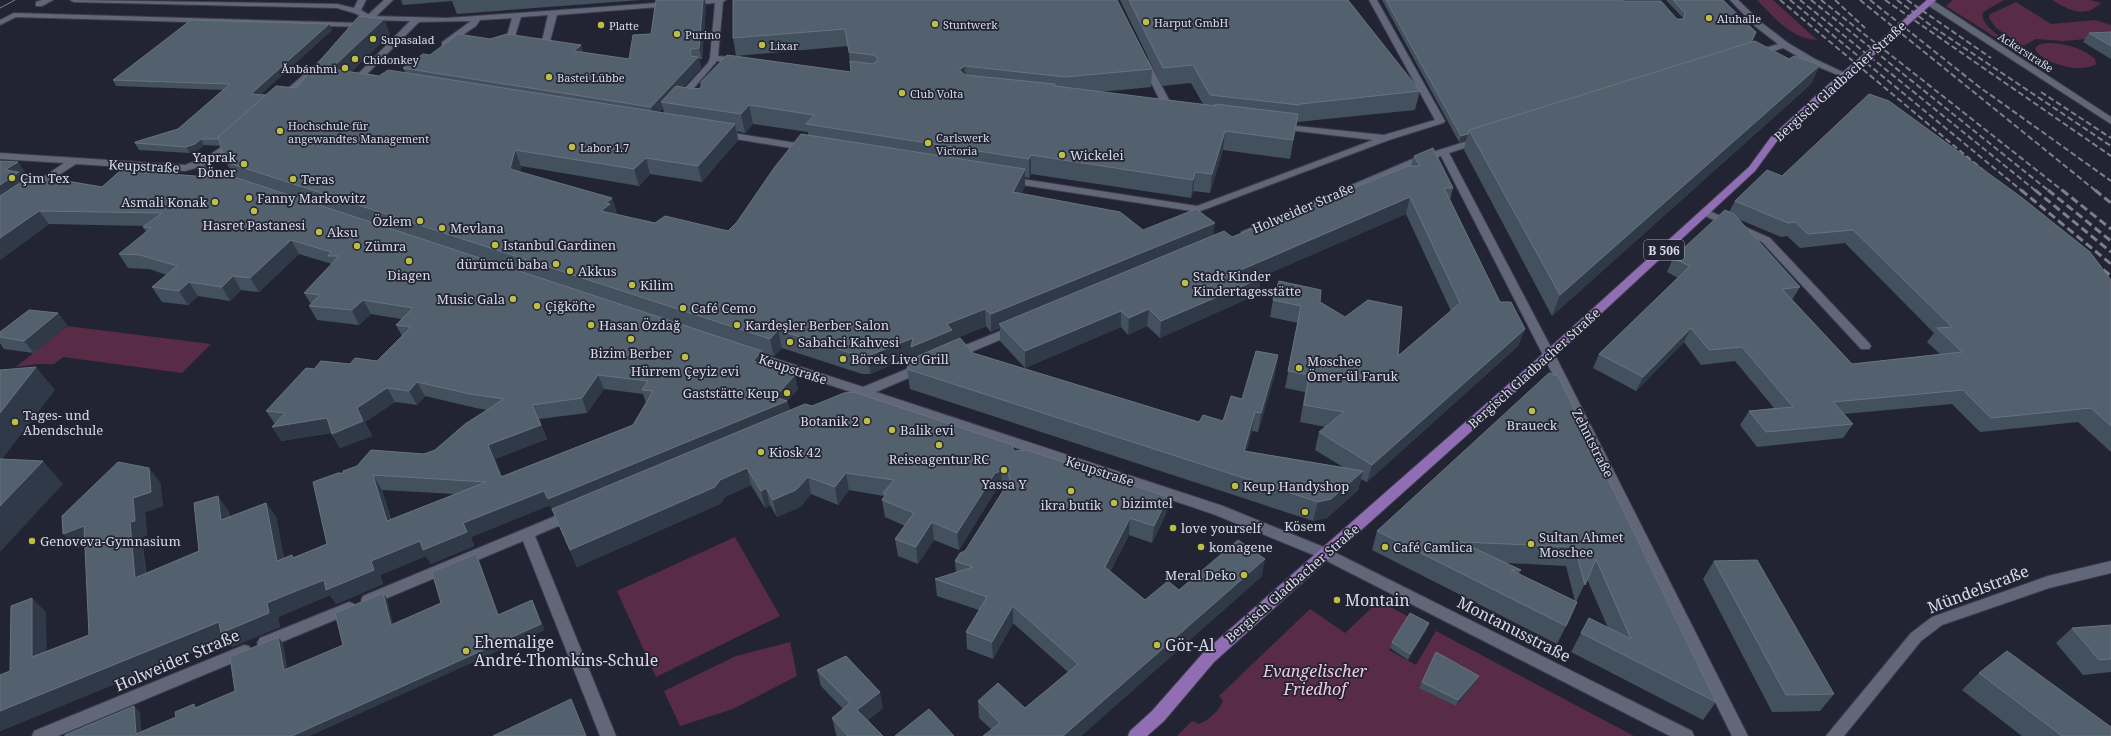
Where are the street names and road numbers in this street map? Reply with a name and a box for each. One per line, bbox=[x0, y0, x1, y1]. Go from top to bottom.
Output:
street label: Bergisch Gladbacher Straße bbox=[1770, 17, 1910, 145]
street label: Ackerstraße bbox=[1995, 28, 2057, 76]
street label: Keupstraße bbox=[108, 155, 180, 177]
street label: Holweider Straße bbox=[1249, 178, 1357, 238]
road number: B 506 bbox=[1644, 240, 1684, 260]
street label: Bergisch Gladbacher Straße bbox=[1464, 304, 1604, 432]
street label: Keupstraße bbox=[756, 349, 830, 389]
street label: Zehntstraße bbox=[1568, 406, 1618, 480]
street label: Keupstraße bbox=[1063, 451, 1137, 491]
street label: Bergisch Gladbacher Straße bbox=[1221, 520, 1363, 646]
street label: Mündelstraße bbox=[1924, 560, 2032, 618]
street label: Montanusstraße bbox=[1453, 591, 1575, 667]
street label: Holweider Straße bbox=[111, 624, 243, 696]

